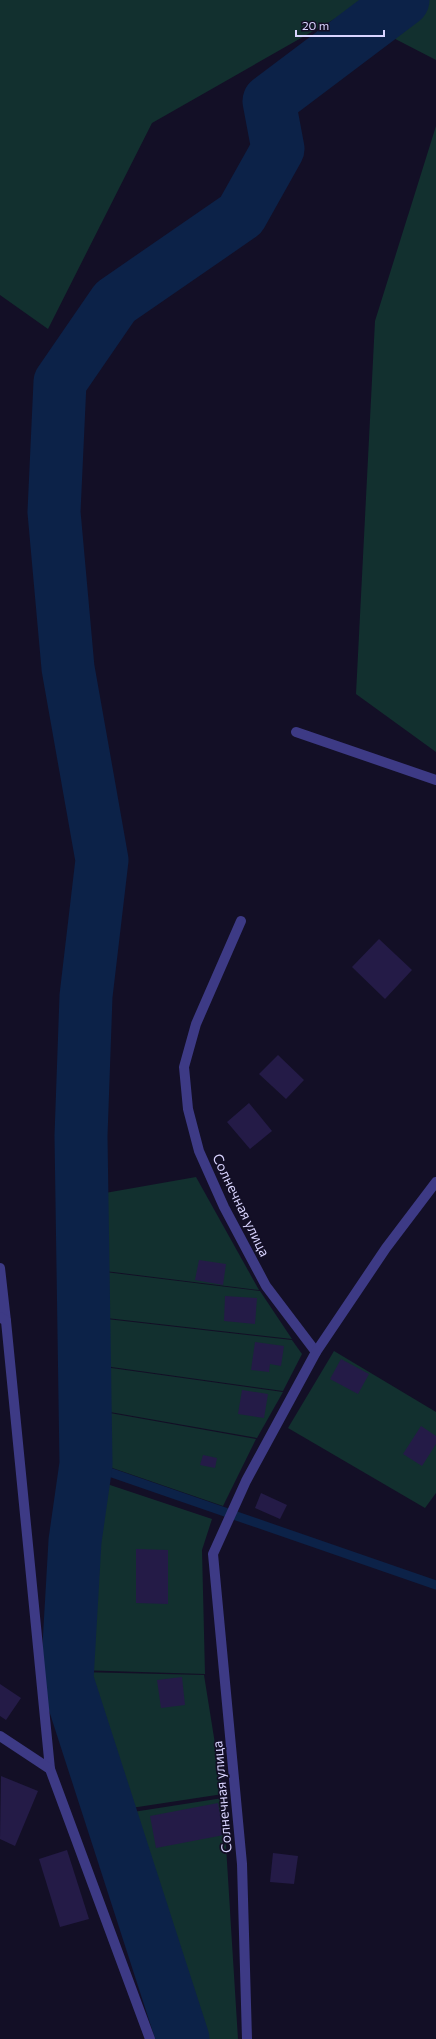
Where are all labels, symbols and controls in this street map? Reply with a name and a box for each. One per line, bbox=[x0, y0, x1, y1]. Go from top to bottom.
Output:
scale bar bbox=[296, 12, 384, 38]
text: 20 m bbox=[302, 18, 329, 32]
street label: Солнечная улица bbox=[209, 1151, 274, 1259]
street label: Солнечная улица bbox=[208, 1740, 235, 1854]

